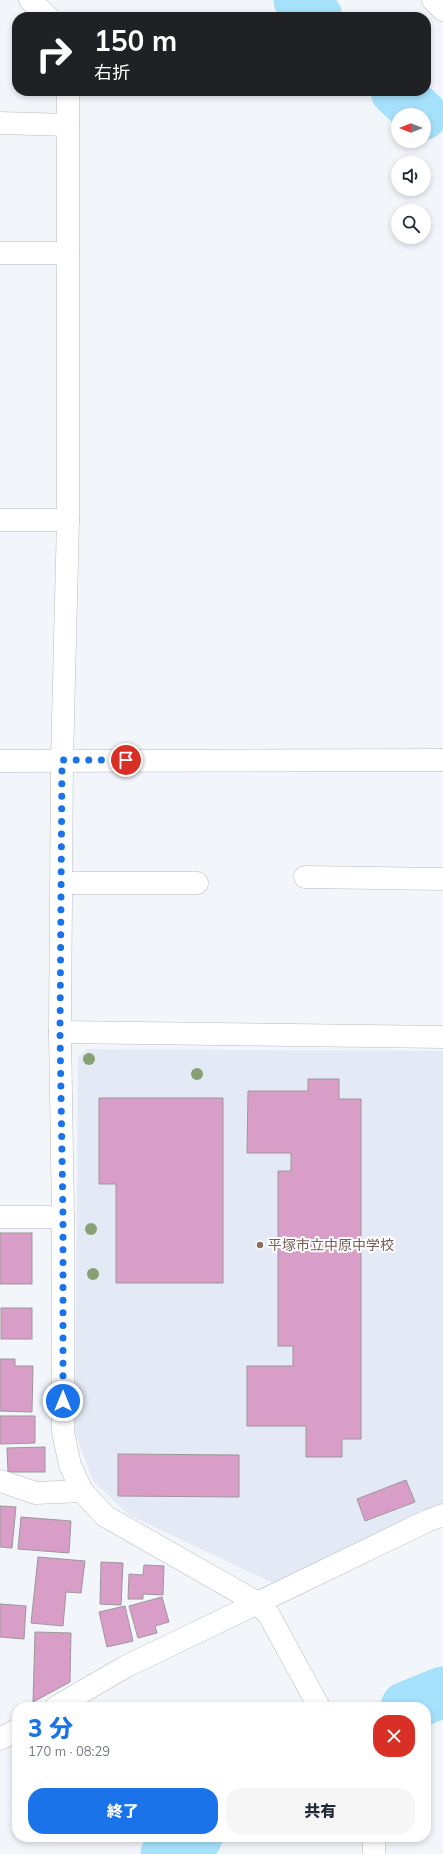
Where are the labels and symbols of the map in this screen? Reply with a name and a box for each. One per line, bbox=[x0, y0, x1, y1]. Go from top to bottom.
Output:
north arrow bbox=[391, 108, 431, 148]
pin bbox=[109, 743, 143, 777]
place label: 平塚市立中原中学校 bbox=[268, 1236, 394, 1254]
marker: 平塚市立中原中学校 bbox=[255, 1240, 265, 1250]
position arrow bbox=[42, 1380, 84, 1422]

